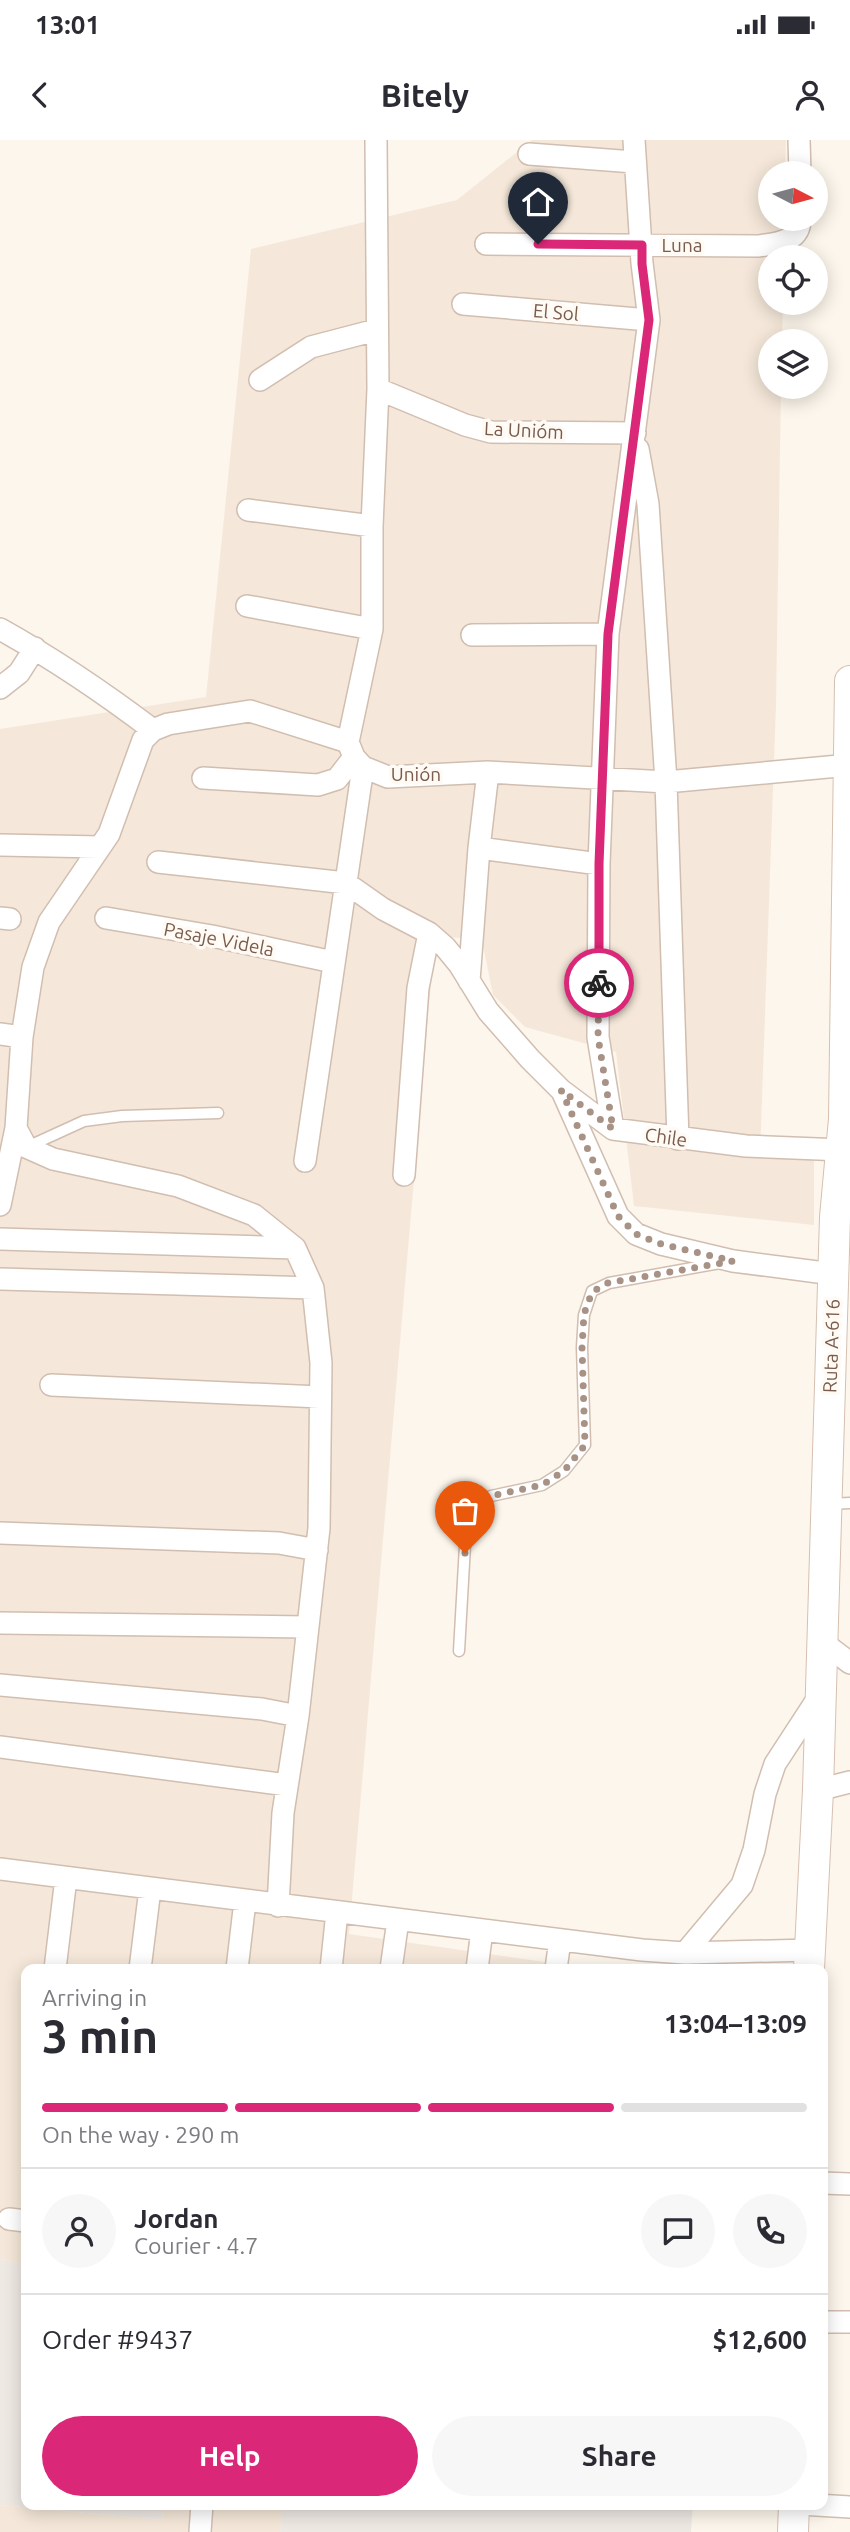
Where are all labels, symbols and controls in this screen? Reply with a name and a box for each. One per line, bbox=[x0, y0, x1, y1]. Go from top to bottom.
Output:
text: 13:01 bbox=[35, 10, 100, 39]
icon: back bbox=[21, 76, 59, 114]
icon: person bbox=[791, 76, 829, 114]
text: Bitely bbox=[381, 77, 469, 113]
north arrow bbox=[758, 161, 828, 231]
map controls bbox=[758, 161, 828, 399]
pin bbox=[508, 172, 568, 244]
icon: home bbox=[519, 183, 557, 221]
street label: Luna bbox=[661, 234, 703, 256]
button: locate bbox=[758, 245, 828, 315]
street label: El Sol bbox=[532, 299, 580, 325]
button: layers bbox=[758, 329, 828, 399]
street label: La Unióm bbox=[484, 417, 564, 443]
street label: Unión bbox=[391, 763, 441, 785]
street label: Pasaje Videla bbox=[162, 918, 276, 960]
courier bbox=[564, 948, 634, 1018]
icon: bike bbox=[580, 964, 618, 1002]
street label: Chile bbox=[643, 1123, 689, 1151]
street label: Ruta A-616 bbox=[818, 1299, 844, 1393]
pin bbox=[435, 1481, 495, 1553]
icon: bag bbox=[446, 1492, 484, 1530]
text: Arriving in bbox=[42, 1985, 147, 2010]
text: 13:04–13:09 bbox=[664, 2009, 807, 2038]
text: 3 min bbox=[42, 2010, 158, 2062]
text: On the way · 290 m bbox=[42, 2122, 239, 2147]
button: person bbox=[42, 2194, 116, 2268]
button: chat bbox=[641, 2194, 715, 2268]
button: phone bbox=[733, 2194, 807, 2268]
text: Jordan bbox=[134, 2204, 219, 2233]
text: Courier · 4.7 bbox=[134, 2233, 258, 2258]
text: Order #9437 bbox=[42, 2325, 193, 2354]
text: $12,600 bbox=[713, 2325, 807, 2354]
button: Help bbox=[42, 2416, 418, 2496]
button: Share bbox=[432, 2416, 807, 2496]

